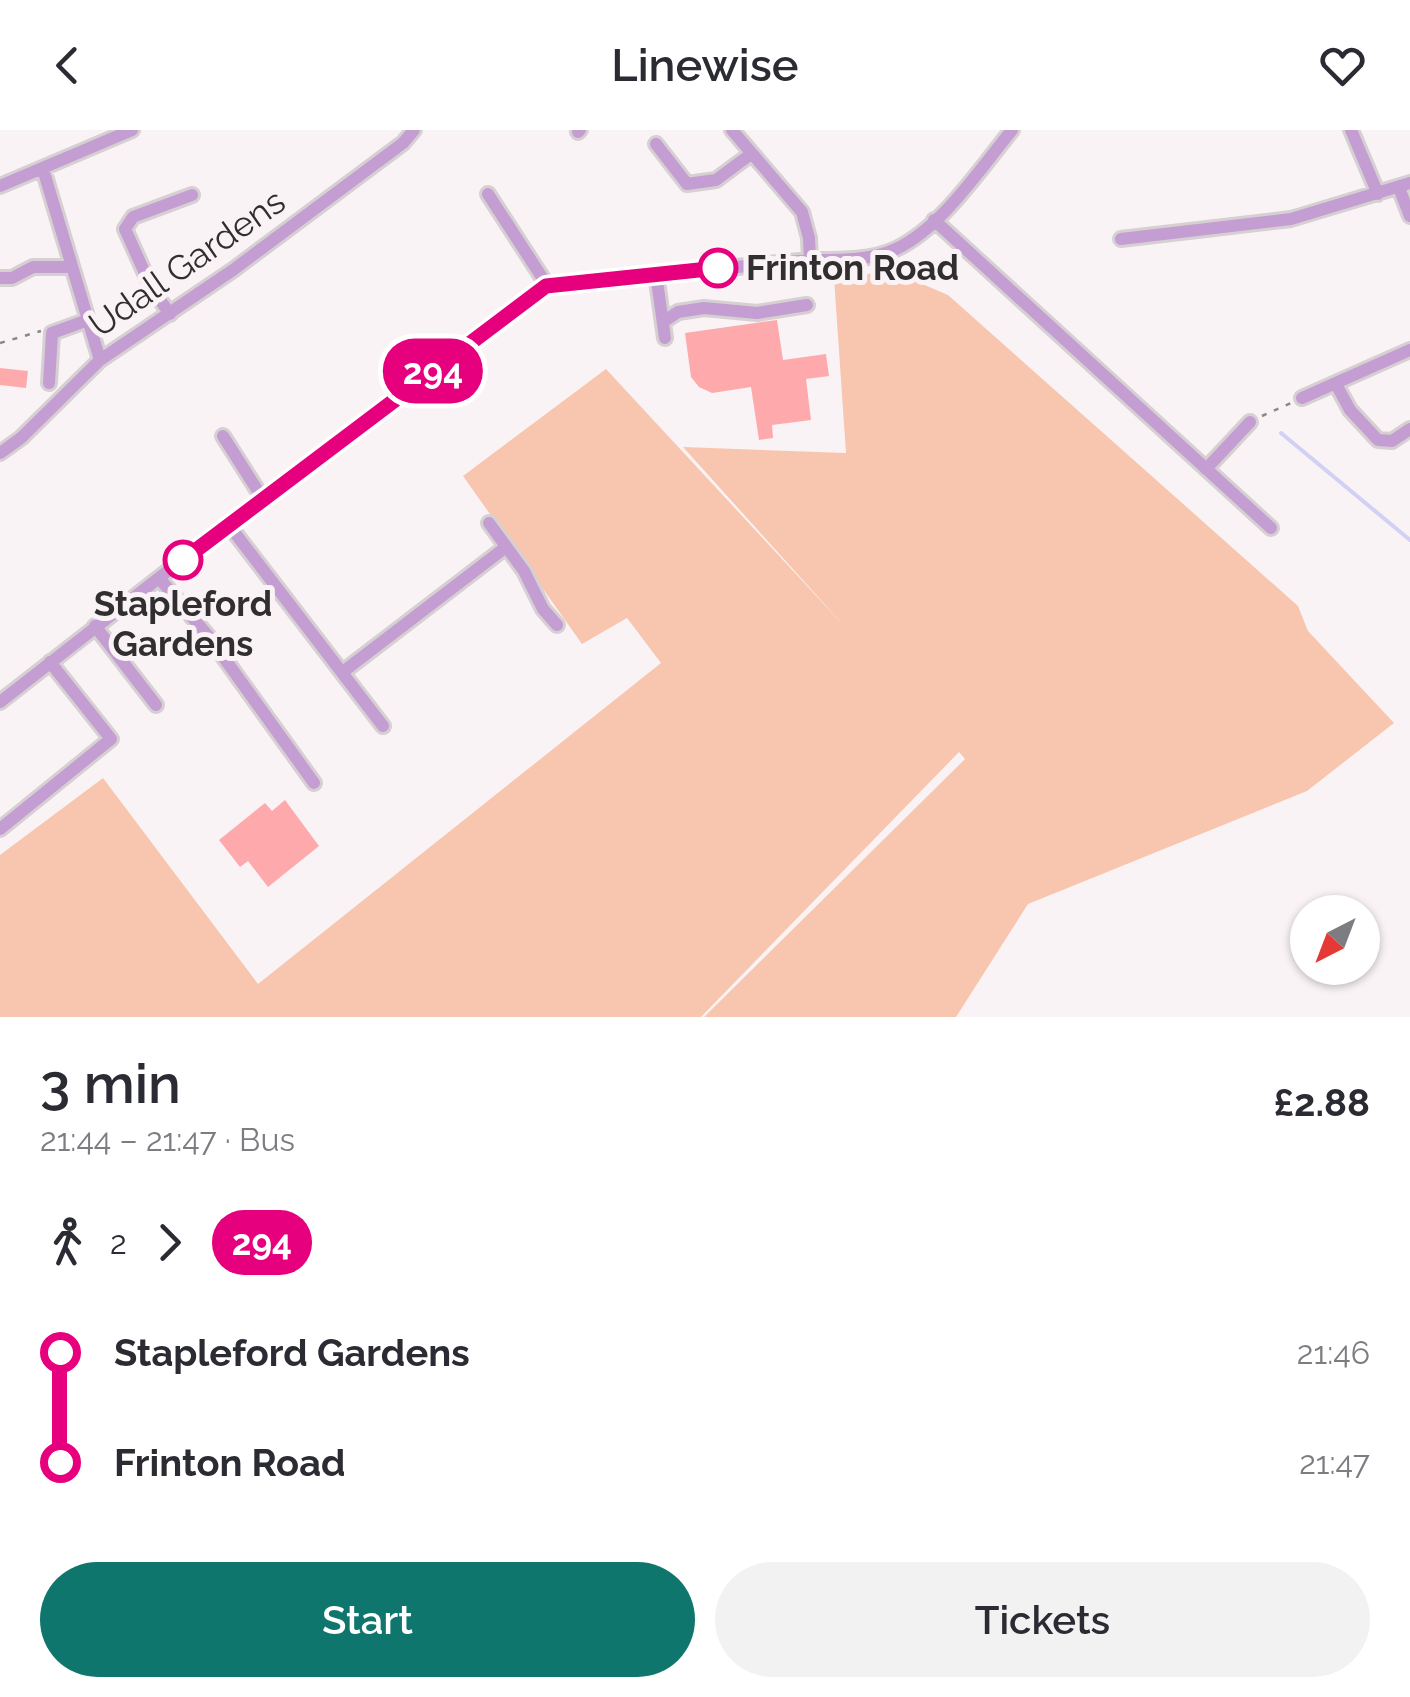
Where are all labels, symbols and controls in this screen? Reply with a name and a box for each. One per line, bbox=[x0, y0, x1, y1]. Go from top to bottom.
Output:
icon: back bbox=[40, 38, 95, 93]
icon: heart bbox=[1315, 38, 1370, 93]
text: Linewise bbox=[611, 39, 799, 92]
street label: Udall Gardens bbox=[81, 180, 292, 345]
place label: Frinton Road bbox=[746, 247, 959, 288]
marker: Frinton Road bbox=[699, 249, 737, 287]
line badge: 294 bbox=[376, 338, 490, 404]
text: 294 bbox=[403, 351, 463, 392]
marker: Stapleford Gardens bbox=[164, 541, 202, 579]
place label: Stapleford Gardens bbox=[94, 583, 272, 664]
north arrow bbox=[1290, 895, 1380, 985]
map controls bbox=[1290, 895, 1380, 985]
text: 3 min bbox=[40, 1051, 181, 1116]
text: £2.88 bbox=[1273, 1080, 1370, 1125]
text: 21:44 – 21:47 · Bus bbox=[40, 1121, 295, 1158]
icon: walk bbox=[40, 1215, 95, 1270]
icon: forward bbox=[142, 1215, 197, 1270]
text: 294 bbox=[232, 1222, 292, 1263]
text: 2 bbox=[110, 1224, 127, 1261]
text: Stapleford Gardens bbox=[114, 1330, 470, 1375]
text: 21:46 bbox=[1297, 1334, 1370, 1371]
text: Frinton Road bbox=[114, 1440, 345, 1485]
text: 21:47 bbox=[1299, 1444, 1370, 1481]
button: Start bbox=[40, 1562, 695, 1677]
button: Tickets bbox=[715, 1562, 1370, 1677]

